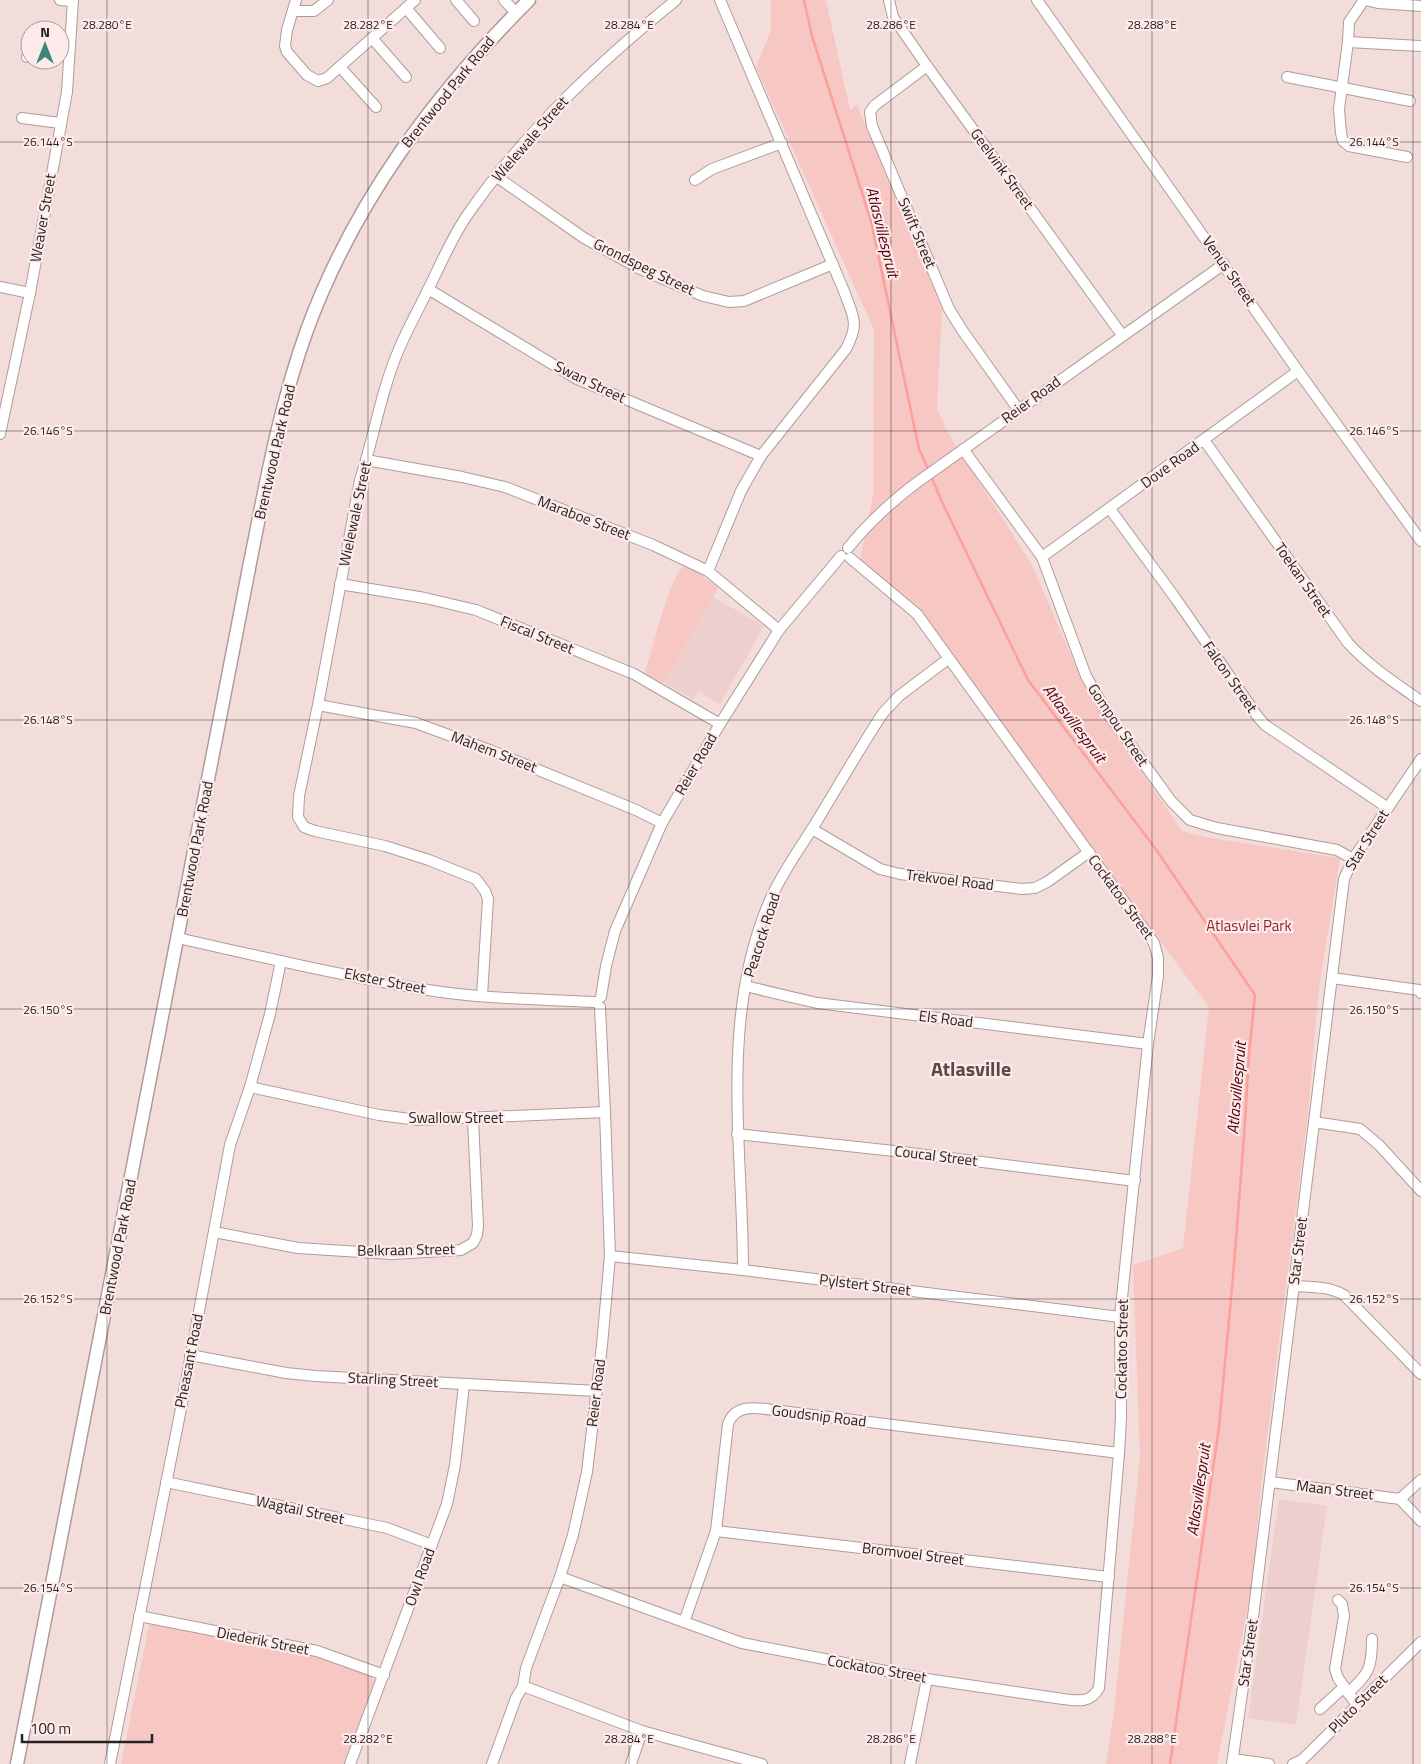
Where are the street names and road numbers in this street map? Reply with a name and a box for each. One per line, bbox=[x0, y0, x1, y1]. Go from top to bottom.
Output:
street label: Brentwood Park Road bbox=[395, 31, 500, 153]
street label: Wielewale Street bbox=[486, 90, 574, 187]
street label: Geelvink Street bbox=[965, 123, 1040, 215]
street label: Weaver Street bbox=[23, 171, 62, 264]
street label: Swift Street bbox=[892, 194, 943, 272]
street label: Venus Street bbox=[1197, 231, 1262, 311]
street label: Grondspeg Street bbox=[590, 232, 700, 301]
street label: Swan Street bbox=[551, 354, 630, 409]
street label: Reier Road bbox=[996, 370, 1065, 429]
street label: Brentwood Park Road bbox=[248, 382, 301, 522]
street label: Dove Road bbox=[1135, 435, 1204, 494]
street label: Wielewale Street bbox=[332, 458, 377, 569]
street label: Maraboe Street bbox=[534, 489, 635, 546]
street label: Toekan Street bbox=[1269, 538, 1338, 622]
street label: Fiscal Street bbox=[497, 609, 578, 660]
street label: Falcon Street bbox=[1197, 636, 1264, 718]
street label: Gompou Street bbox=[1082, 679, 1155, 771]
street label: Mahem Street bbox=[448, 725, 541, 779]
street label: Reier Road bbox=[668, 728, 723, 799]
street label: Brentwood Park Road bbox=[170, 779, 219, 919]
street label: Star Street bbox=[1339, 804, 1395, 875]
street label: Cockatoo Street bbox=[1083, 849, 1161, 945]
street label: Trekvoel Road bbox=[905, 863, 995, 896]
street label: Peacock Road bbox=[737, 890, 786, 980]
street label: Ekster Street bbox=[342, 961, 428, 1000]
street label: Els Road bbox=[918, 1004, 975, 1033]
street label: Swallow Street bbox=[408, 1106, 504, 1129]
street label: Coucal Street bbox=[893, 1139, 980, 1172]
street label: Brentwood Park Road bbox=[93, 1177, 142, 1317]
street label: Star Street bbox=[1282, 1215, 1313, 1286]
street label: Belkraan Street bbox=[357, 1237, 456, 1262]
street label: Pylstert Street bbox=[818, 1267, 913, 1302]
street label: Cockatoo Street bbox=[1109, 1298, 1134, 1399]
street label: Pheasant Road bbox=[168, 1312, 209, 1410]
street label: Reier Road bbox=[580, 1358, 611, 1428]
street label: Starling Street bbox=[347, 1366, 440, 1393]
street label: Goudsnip Road bbox=[770, 1398, 868, 1433]
street label: Maan Street bbox=[1295, 1473, 1376, 1506]
street label: Wagtail Street bbox=[254, 1489, 347, 1530]
street label: Bromvoel Street bbox=[861, 1536, 966, 1571]
street label: Owl Road bbox=[398, 1544, 441, 1609]
street label: Star Street bbox=[1231, 1617, 1264, 1688]
street label: Diederik Street bbox=[215, 1620, 312, 1661]
street label: Cockatoo Street bbox=[826, 1648, 929, 1689]
street label: Pluto Street bbox=[1323, 1668, 1393, 1738]

